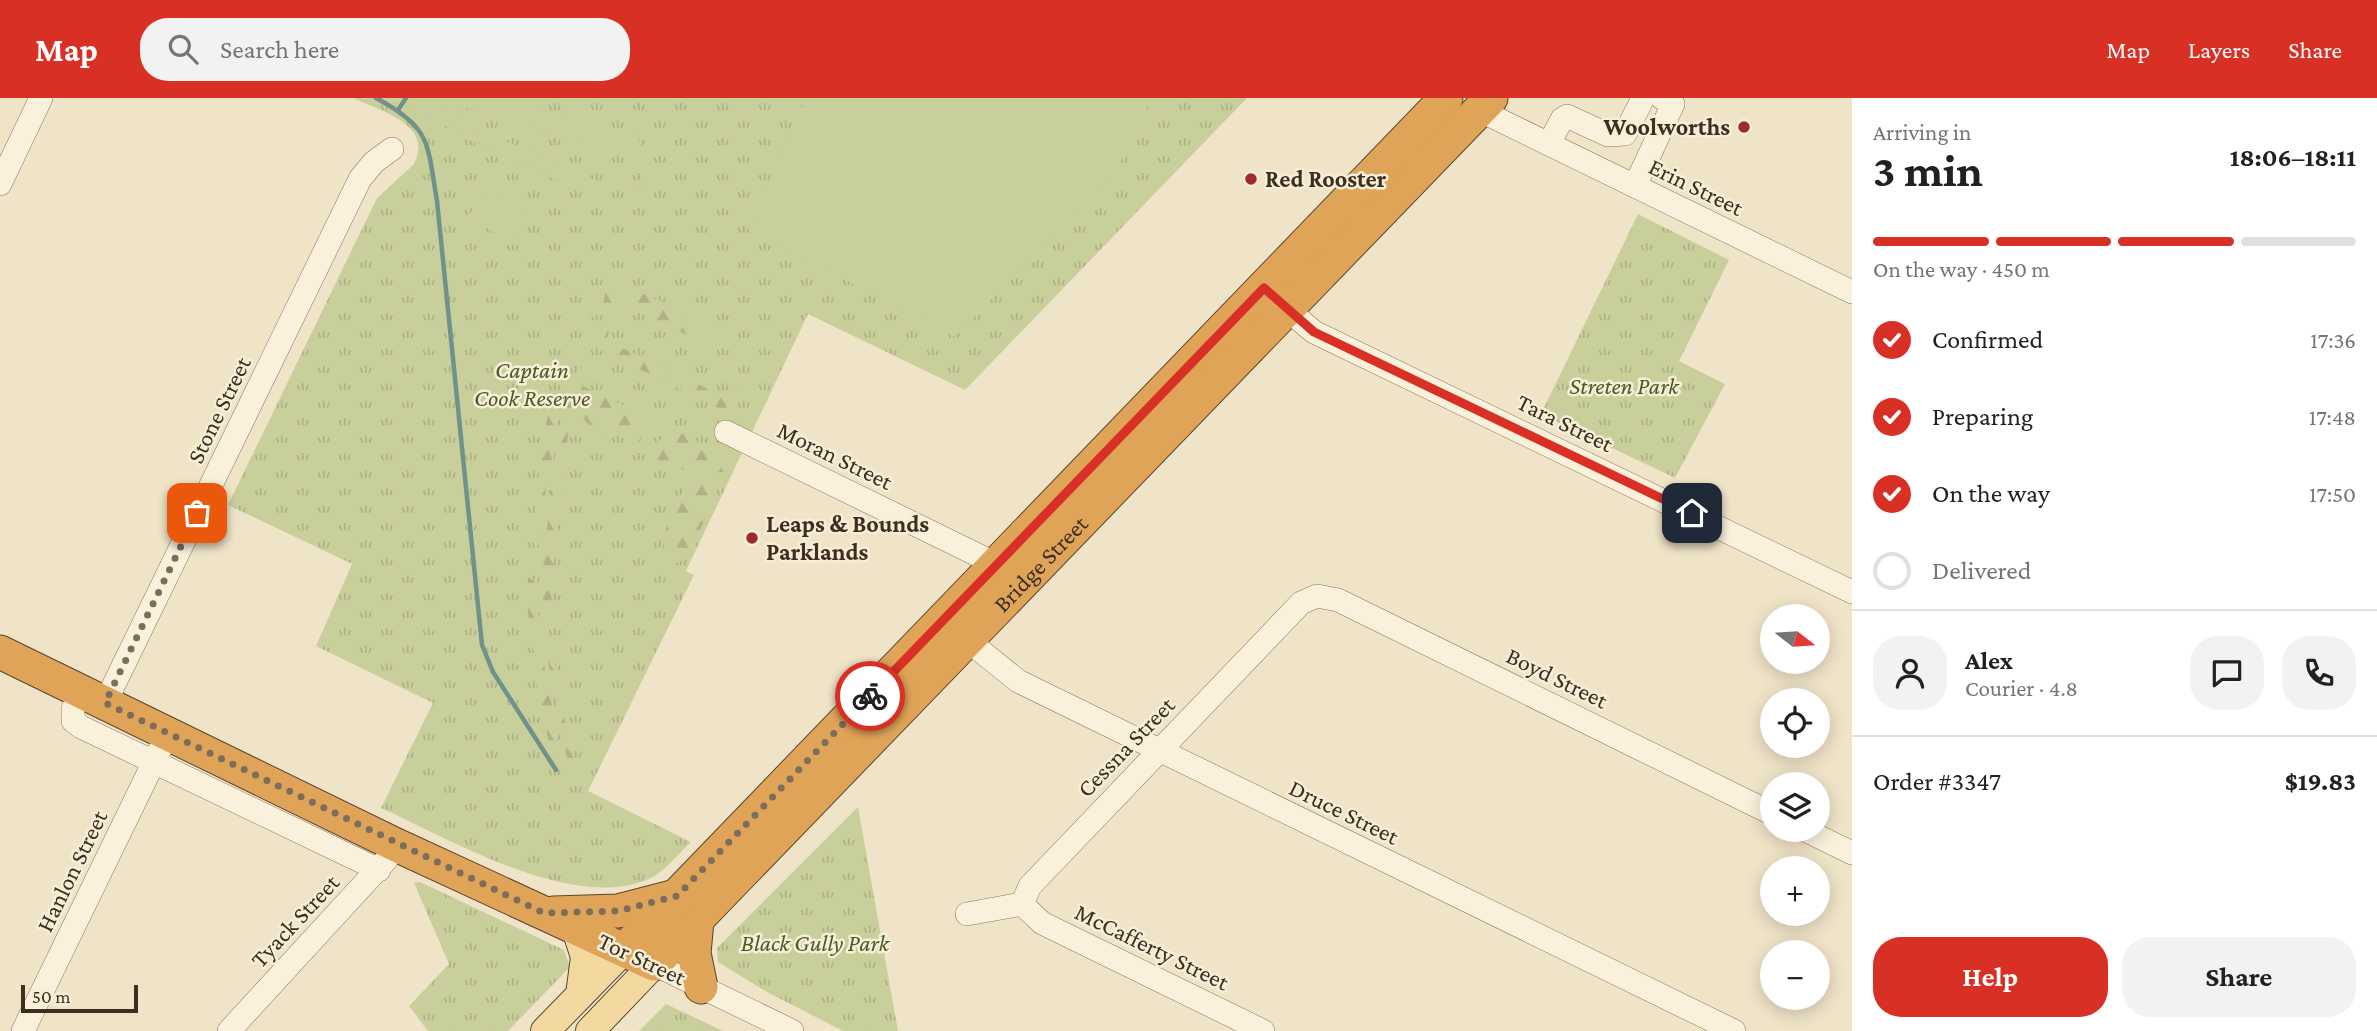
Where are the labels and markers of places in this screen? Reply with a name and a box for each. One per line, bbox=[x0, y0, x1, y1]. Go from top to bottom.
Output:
place label: Woolworths bbox=[1602, 113, 1730, 140]
marker: Woolworths bbox=[1736, 119, 1752, 135]
place label: Red Rooster bbox=[1265, 165, 1387, 192]
marker: Red Rooster bbox=[1243, 171, 1259, 187]
pin bbox=[167, 483, 227, 543]
pin bbox=[1662, 483, 1722, 543]
place label: Leaps & Bounds Parklands bbox=[766, 510, 929, 565]
marker: Leaps & Bounds Parklands bbox=[744, 530, 760, 546]

